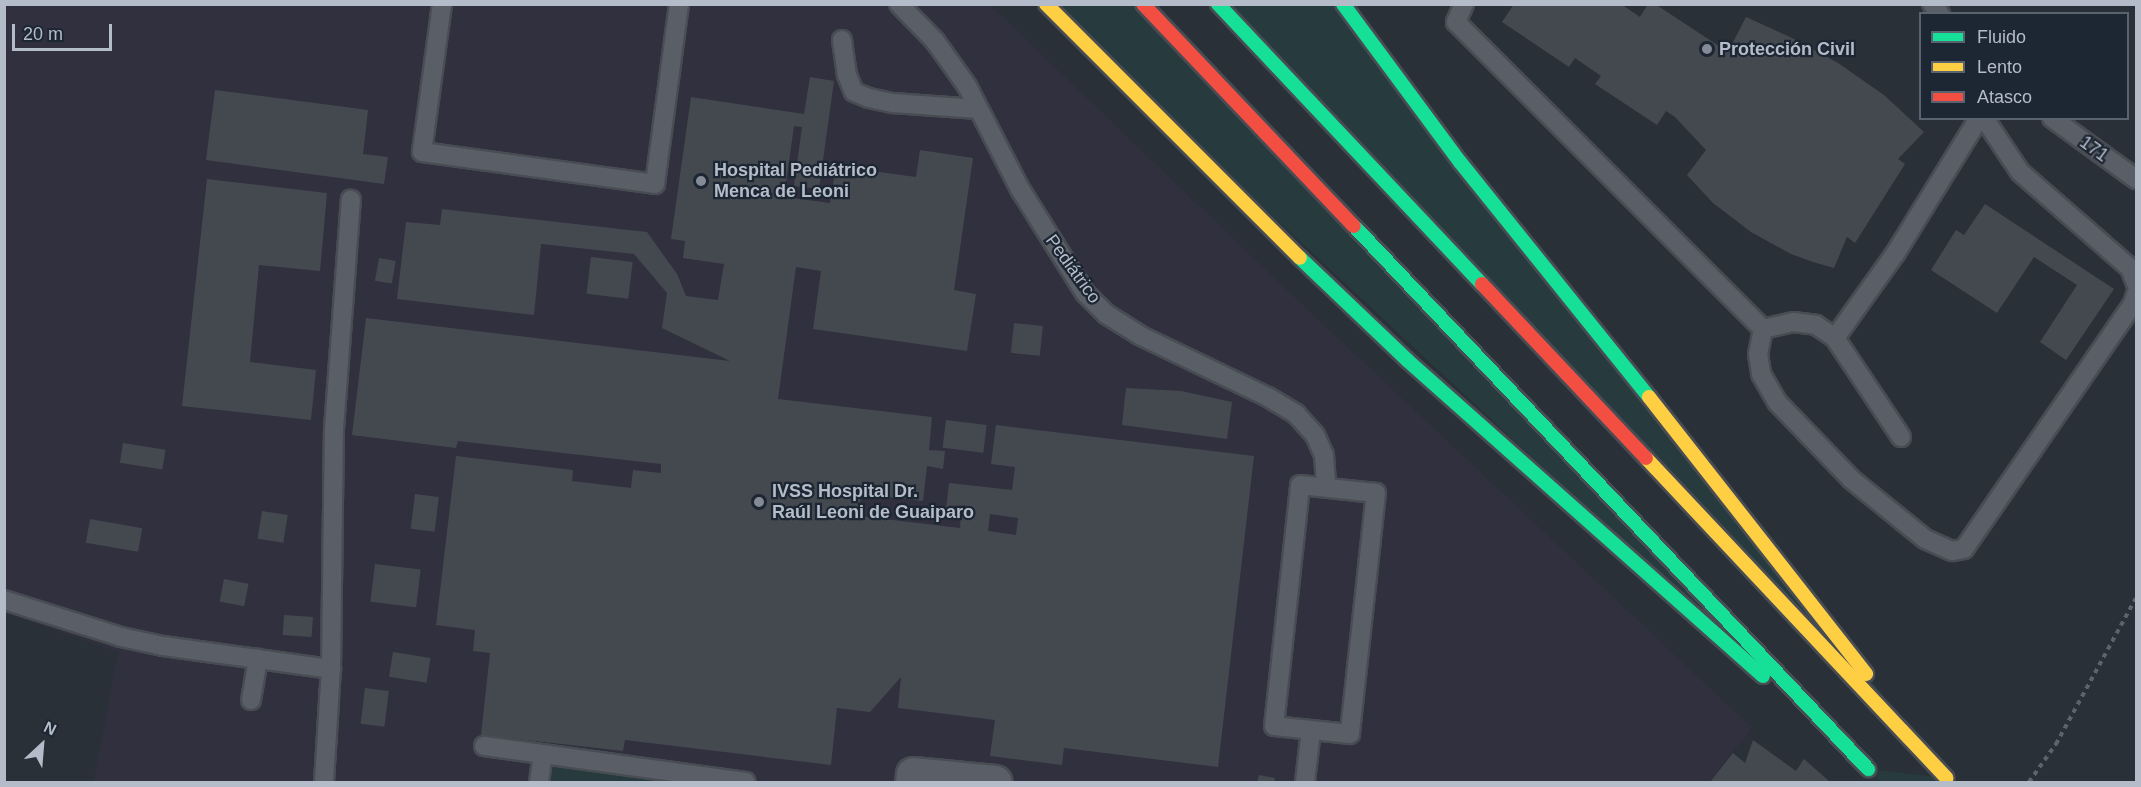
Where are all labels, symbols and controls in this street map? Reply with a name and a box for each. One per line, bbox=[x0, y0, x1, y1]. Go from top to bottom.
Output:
scale bar bbox=[15, 12, 116, 50]
legend bbox=[1919, 12, 2129, 120]
text: 20 m bbox=[23, 24, 63, 44]
text: Fluido bbox=[1977, 27, 2026, 47]
place label: Protección Civil bbox=[1719, 38, 1855, 60]
marker: Protección Civil bbox=[1700, 42, 1714, 56]
text: Lento bbox=[1977, 57, 2022, 77]
text: Atasco bbox=[1977, 87, 2032, 107]
street label: 171 bbox=[2076, 131, 2112, 167]
place label: Hospital Pediátrico Menca de Leoni bbox=[714, 160, 877, 202]
marker: Hospital Pediátrico Menca de Leoni bbox=[692, 172, 710, 190]
street label: Pediátrico bbox=[1041, 230, 1105, 308]
place label: IVSS Hospital Dr. Raúl Leoni de Guaiparo bbox=[772, 481, 974, 524]
marker: IVSS Hospital Dr. Raúl Leoni de Guaiparo bbox=[750, 493, 768, 511]
north arrow bbox=[12, 715, 72, 775]
text: N bbox=[41, 718, 59, 739]

